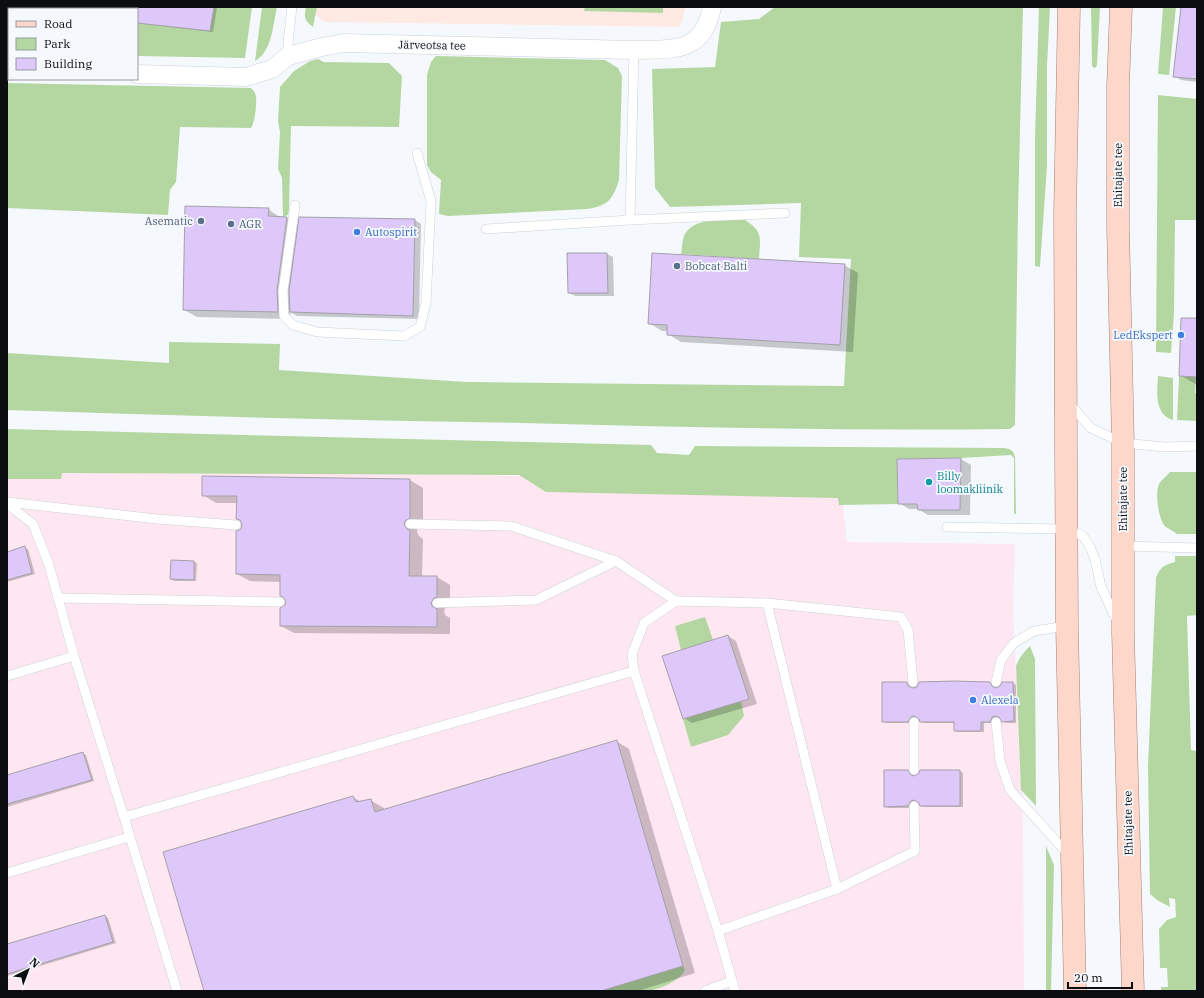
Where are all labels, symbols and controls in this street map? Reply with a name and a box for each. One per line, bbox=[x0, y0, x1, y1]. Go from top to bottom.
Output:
legend bbox=[8, 8, 138, 80]
text: Road bbox=[44, 16, 73, 31]
text: Park bbox=[44, 36, 70, 51]
street label: Järveotsa tee bbox=[398, 37, 466, 53]
text: Building bbox=[44, 56, 92, 71]
street label: Ehitajate tee bbox=[1111, 143, 1125, 207]
place label: Asematic bbox=[145, 214, 193, 228]
marker: Asematic bbox=[196, 216, 206, 226]
place label: AGR bbox=[239, 217, 262, 231]
marker: AGR bbox=[226, 219, 236, 229]
place label: Autospirit bbox=[365, 225, 417, 239]
marker: Autospirit bbox=[352, 227, 362, 237]
place label: Bobcat Balti bbox=[685, 259, 748, 273]
marker: Bobcat Balti bbox=[672, 261, 682, 271]
place label: LedEkspert bbox=[1113, 328, 1173, 342]
marker: LedEkspert bbox=[1176, 330, 1186, 340]
street label: Ehitajate tee bbox=[1116, 467, 1130, 531]
place label: Billy loomakliinik bbox=[937, 469, 1003, 496]
marker: Billy loomakliinik bbox=[924, 477, 934, 487]
place label: Alexela bbox=[981, 693, 1019, 707]
marker: Alexela bbox=[968, 695, 978, 705]
street label: Ehitajate tee bbox=[1120, 791, 1136, 855]
north arrow bbox=[8, 950, 48, 990]
text: N bbox=[27, 954, 43, 971]
scale bar bbox=[1068, 964, 1132, 990]
text: 20 m bbox=[1074, 970, 1103, 985]

